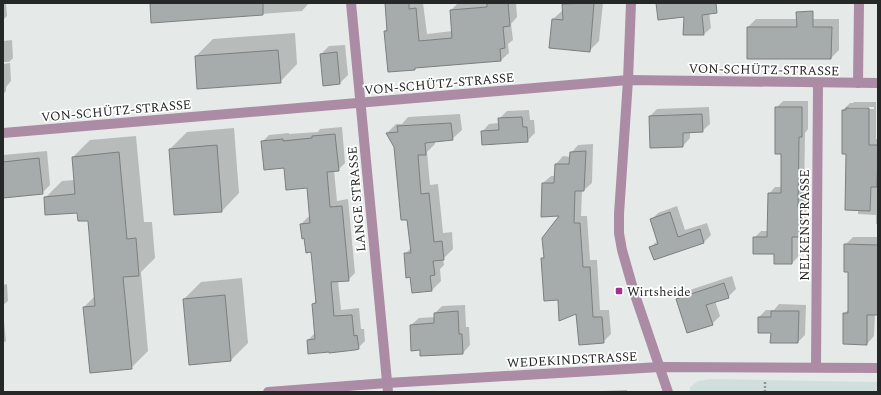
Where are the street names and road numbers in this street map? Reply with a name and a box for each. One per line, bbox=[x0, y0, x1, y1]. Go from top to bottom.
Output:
street label: VON-SCHÜTZ-STRASSE bbox=[688, 59, 839, 81]
street label: VON-SCHÜTZ-STRASSE bbox=[363, 67, 515, 101]
street label: VON-SCHÜTZ-STRASSE bbox=[40, 94, 192, 128]
street label: LANGE STRASSE bbox=[342, 145, 372, 253]
street label: NELKENSTRASSE bbox=[795, 169, 815, 281]
street label: WEDEKINDSTRASSE bbox=[506, 347, 638, 373]

